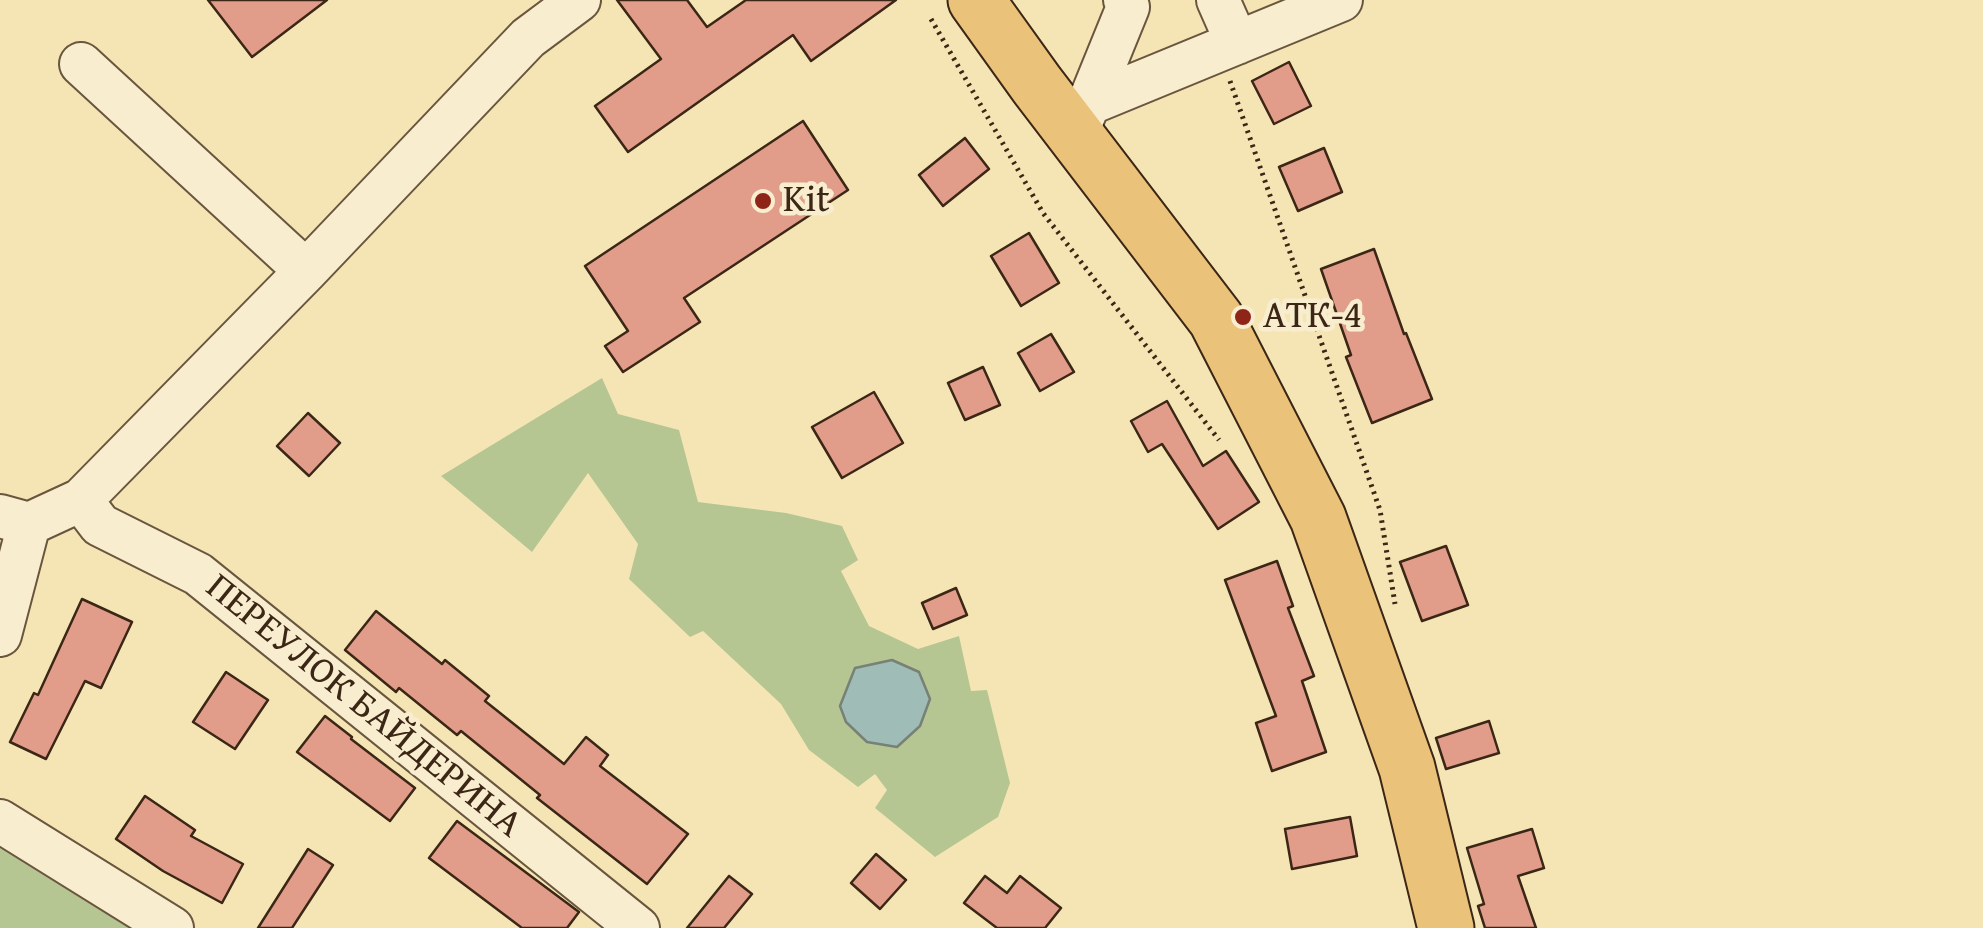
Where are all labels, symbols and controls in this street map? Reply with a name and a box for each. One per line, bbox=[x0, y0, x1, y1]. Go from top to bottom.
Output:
place label: Kit bbox=[783, 178, 830, 224]
marker: Kit bbox=[752, 190, 774, 212]
place label: АТК-4 bbox=[1263, 294, 1362, 340]
marker: АТК-4 bbox=[1232, 306, 1254, 328]
street label: ПЕРЕУЛОК БАЙДЕРИНА bbox=[196, 565, 530, 849]

